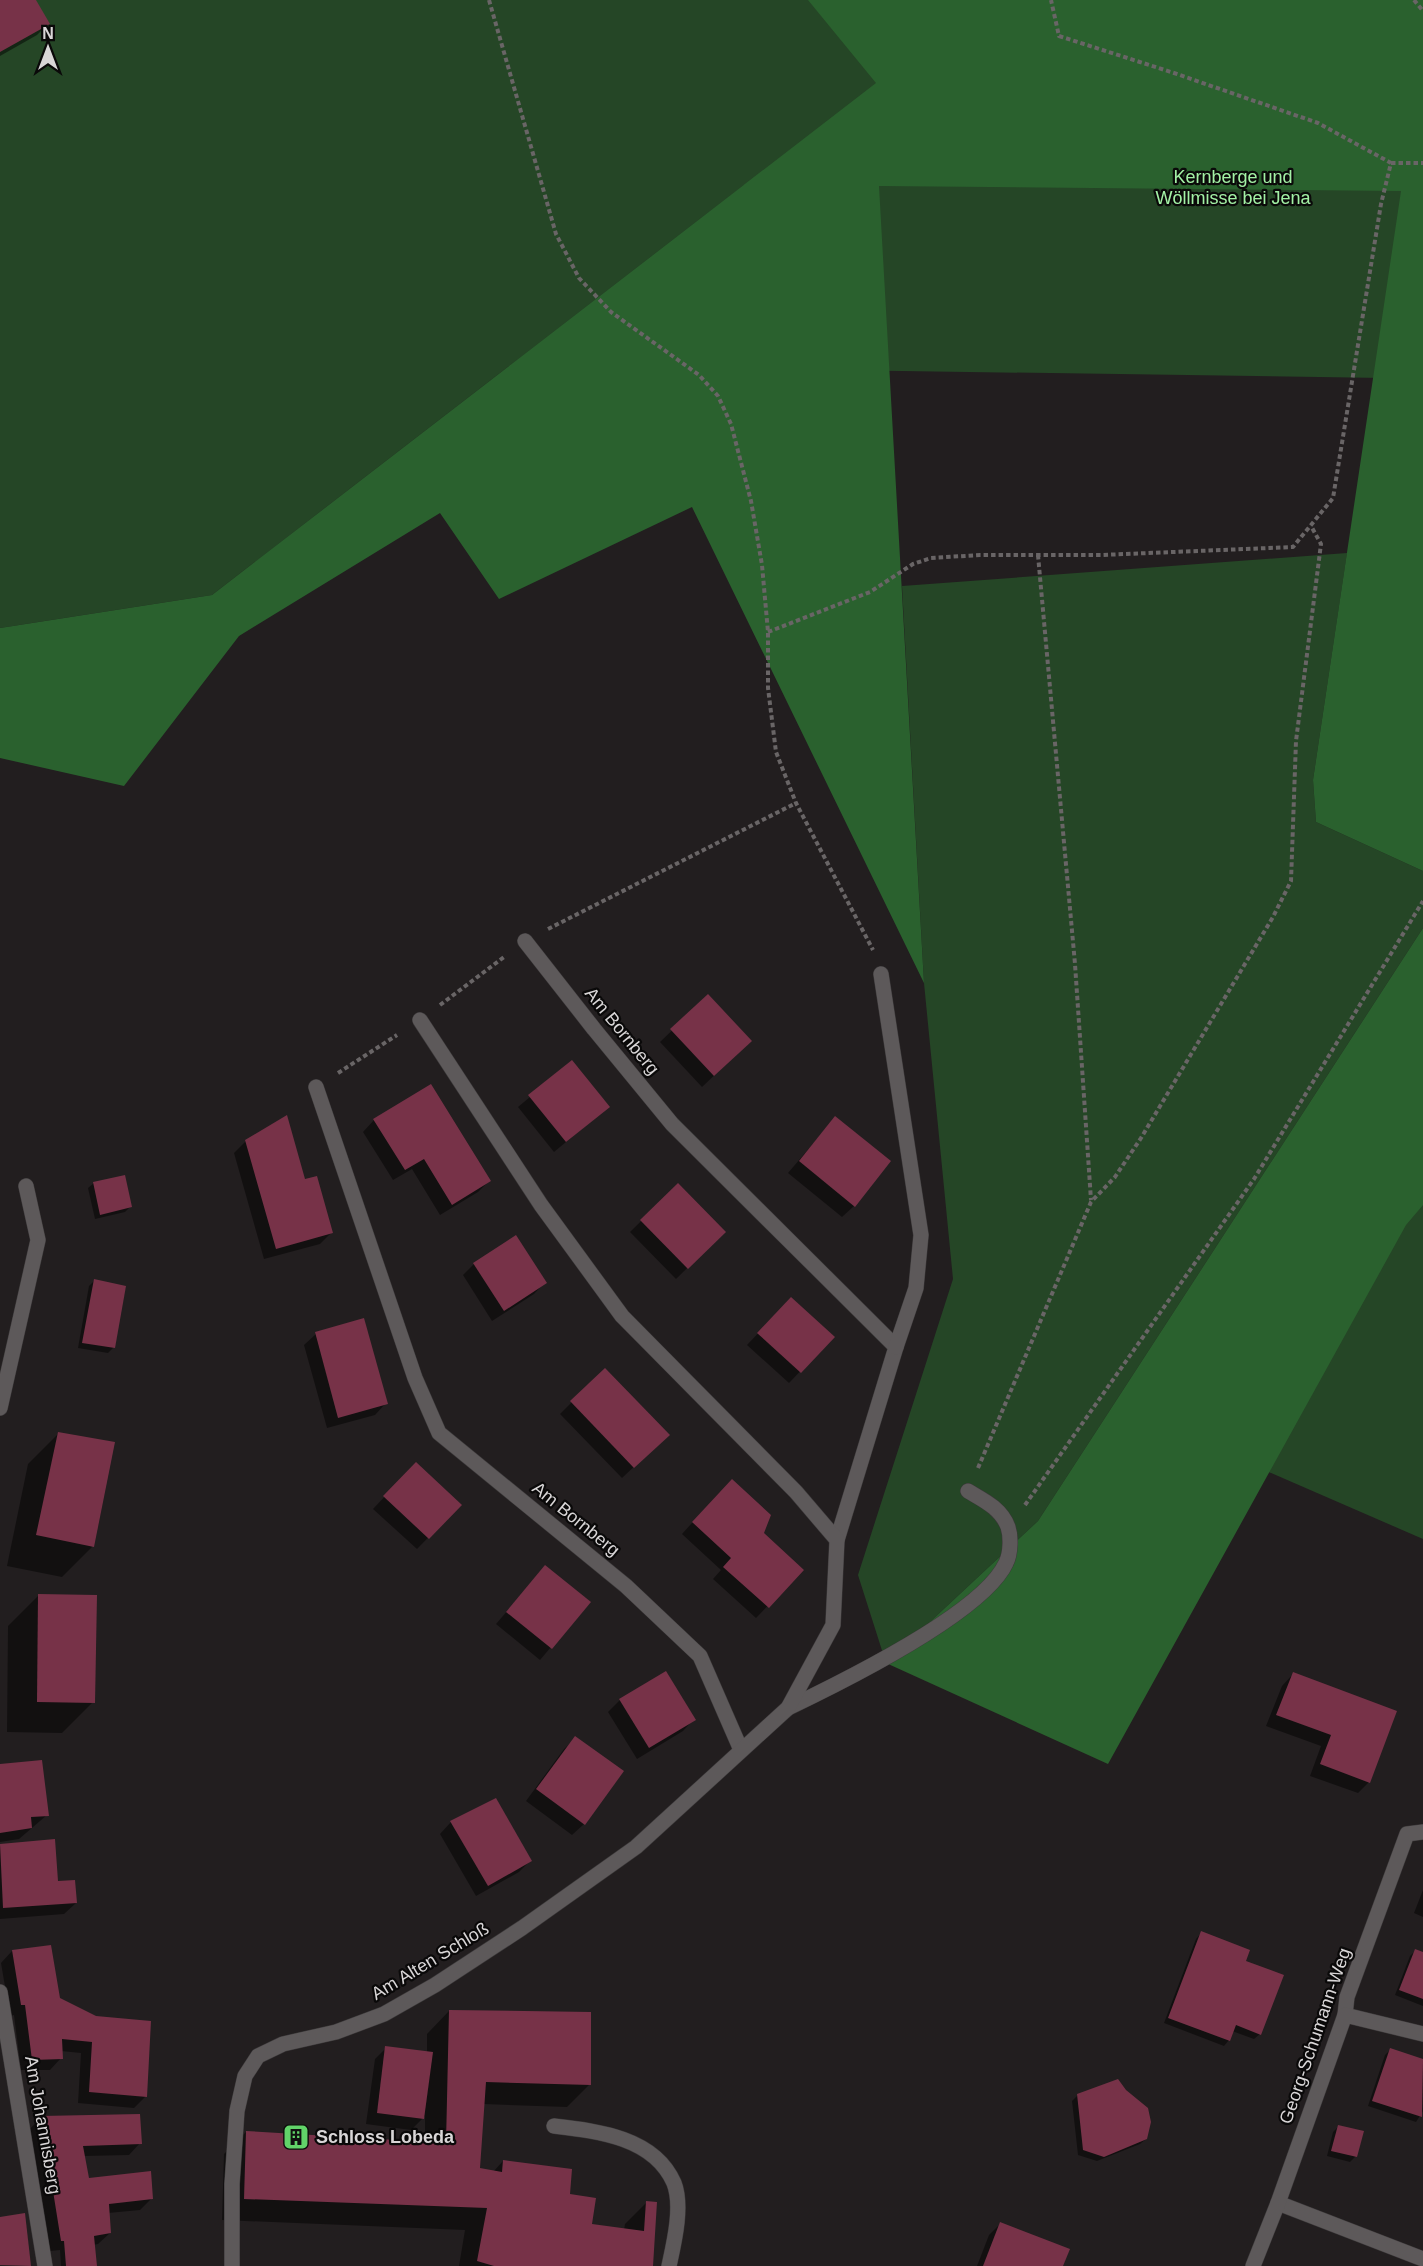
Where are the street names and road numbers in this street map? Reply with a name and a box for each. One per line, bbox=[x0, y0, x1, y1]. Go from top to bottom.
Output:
street label: Am Bornberg bbox=[581, 983, 663, 1079]
street label: Am Bornberg bbox=[528, 1478, 624, 1560]
street label: Am Alten Schloß bbox=[368, 1918, 492, 2004]
street label: Georg-Schumann-Weg bbox=[1275, 1945, 1355, 2127]
street label: Am Johannisberg bbox=[21, 2054, 65, 2196]

